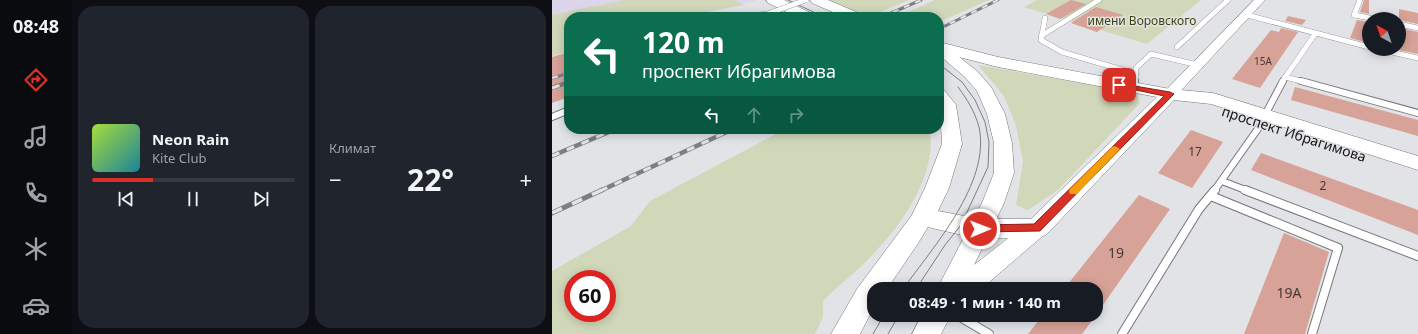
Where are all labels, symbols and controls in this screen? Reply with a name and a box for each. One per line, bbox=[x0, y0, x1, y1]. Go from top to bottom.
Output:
park label: имени Воровского bbox=[1088, 12, 1196, 29]
north arrow bbox=[1362, 12, 1406, 56]
map controls bbox=[1362, 12, 1406, 56]
text: 08:48 bbox=[13, 14, 59, 38]
text: 120 m bbox=[642, 23, 725, 61]
icon: left bbox=[576, 28, 628, 80]
house number: 15А bbox=[1254, 54, 1273, 68]
text: проспект Ибрагимова bbox=[642, 59, 836, 83]
icon: directions bbox=[22, 66, 50, 94]
pin bbox=[1102, 68, 1136, 102]
icon: arrive bbox=[1108, 74, 1130, 96]
street label: проспект Ибрагимова bbox=[1220, 101, 1369, 166]
icon: left bbox=[701, 104, 723, 126]
icon: ahead bbox=[743, 104, 765, 126]
icon: right bbox=[785, 104, 807, 126]
icon: music bbox=[22, 123, 50, 151]
text: Neon Rain bbox=[152, 129, 229, 149]
text: Климат bbox=[329, 139, 376, 157]
house number: 17 bbox=[1188, 143, 1202, 160]
text: Kite Club bbox=[152, 149, 206, 167]
text: 22° bbox=[407, 159, 454, 200]
text: − bbox=[329, 164, 342, 194]
text: + bbox=[519, 164, 532, 194]
house number: 2 bbox=[1320, 177, 1327, 194]
icon: phone bbox=[22, 179, 50, 207]
icon: previous bbox=[115, 188, 137, 210]
icon: pause bbox=[182, 188, 204, 210]
icon: next bbox=[250, 188, 272, 210]
position arrow bbox=[959, 208, 1001, 250]
icon: climate bbox=[22, 235, 50, 263]
house number: 19 bbox=[1108, 243, 1124, 262]
speed limit sign: 60 bbox=[564, 270, 616, 322]
house number: 19А bbox=[1277, 283, 1302, 302]
icon: car bbox=[22, 292, 50, 320]
text: 08:49 · 1 мин · 140 m bbox=[909, 292, 1061, 312]

